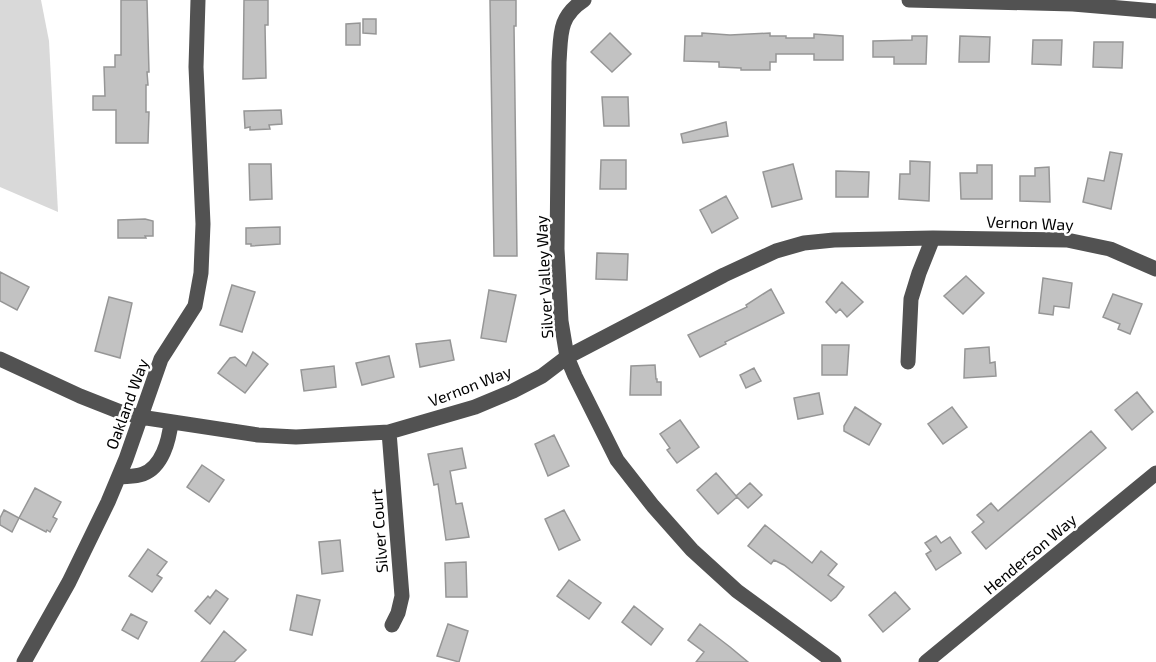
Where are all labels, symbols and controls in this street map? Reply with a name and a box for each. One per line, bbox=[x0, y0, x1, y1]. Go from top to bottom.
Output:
street label: Vernon Way bbox=[986, 211, 1075, 234]
street label: Silver Valley Way bbox=[531, 214, 556, 339]
street label: Oakland Way bbox=[101, 355, 152, 452]
street label: Vernon Way bbox=[426, 361, 515, 410]
street label: Silver Court bbox=[366, 489, 391, 574]
street label: Henderson Way bbox=[980, 509, 1080, 598]

